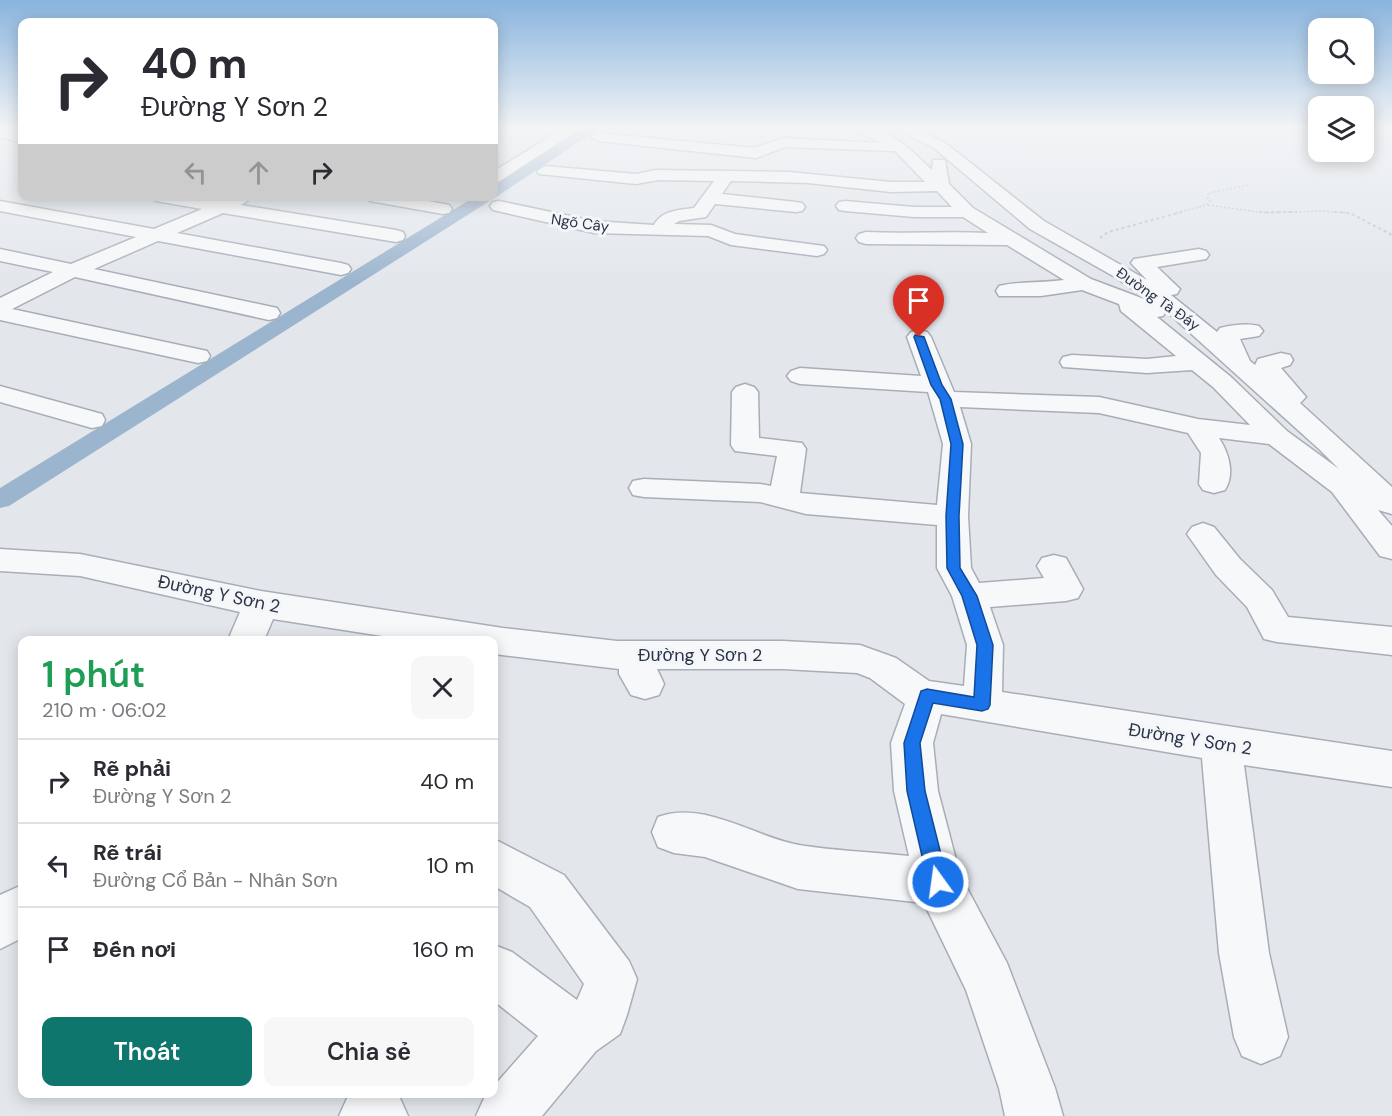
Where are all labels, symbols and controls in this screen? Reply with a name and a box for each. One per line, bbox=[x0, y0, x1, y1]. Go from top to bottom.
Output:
map controls bbox=[1308, 18, 1374, 162]
button: search bbox=[1308, 18, 1374, 84]
text: 40 m bbox=[141, 36, 247, 91]
icon: right bbox=[42, 42, 120, 120]
text: Đường Y Sơn 2 bbox=[141, 89, 328, 124]
button: layers bbox=[1308, 96, 1374, 162]
icon: left bbox=[179, 156, 212, 189]
icon: ahead bbox=[242, 156, 275, 189]
icon: right bbox=[305, 156, 338, 189]
street label: Ngõ Cây bbox=[550, 209, 611, 237]
street label: Đường Tà Đáy bbox=[1112, 263, 1204, 336]
pin bbox=[893, 275, 944, 337]
icon: arrive bbox=[902, 284, 935, 317]
street label: Đường Y Sơn 2 bbox=[155, 569, 283, 619]
street label: Đường Y Sơn 2 bbox=[638, 643, 762, 667]
text: 1 phút bbox=[42, 651, 145, 698]
button: close bbox=[411, 656, 474, 719]
text: 210 m · 06:02 bbox=[42, 697, 166, 723]
street label: Đường Y Sơn 2 bbox=[1127, 717, 1253, 761]
text: Rẽ phải bbox=[93, 754, 171, 783]
icon: right bbox=[42, 765, 75, 798]
text: 40 m bbox=[420, 767, 474, 796]
text: Đường Y Sơn 2 bbox=[93, 783, 232, 809]
text: Rẽ trái bbox=[93, 838, 162, 867]
icon: left bbox=[42, 849, 75, 882]
position arrow bbox=[906, 850, 970, 914]
text: 10 m bbox=[427, 851, 474, 880]
text: Đường Cổ Bản - Nhân Sơn bbox=[93, 867, 338, 893]
icon: arrive bbox=[42, 933, 75, 966]
text: Đến nơi bbox=[93, 935, 176, 964]
text: 160 m bbox=[413, 935, 474, 964]
button: Thoát bbox=[42, 1017, 252, 1086]
button: Chia sẻ bbox=[264, 1017, 474, 1086]

